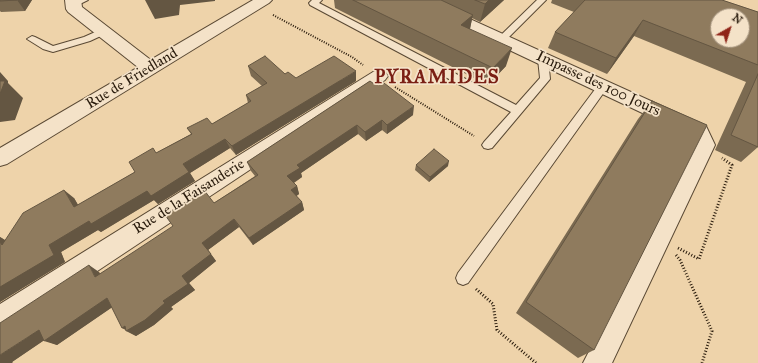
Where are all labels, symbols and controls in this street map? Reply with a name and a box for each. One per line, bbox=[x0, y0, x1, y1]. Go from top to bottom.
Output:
north arrow bbox=[710, 8, 750, 48]
text: N bbox=[730, 11, 745, 27]
street label: Rue de Friedland bbox=[83, 45, 181, 113]
street label: Impasse des 100 Jours bbox=[533, 47, 663, 121]
district label: PYRAMIDES bbox=[374, 67, 500, 89]
street label: Rue de la Faisanderie bbox=[130, 155, 248, 239]

